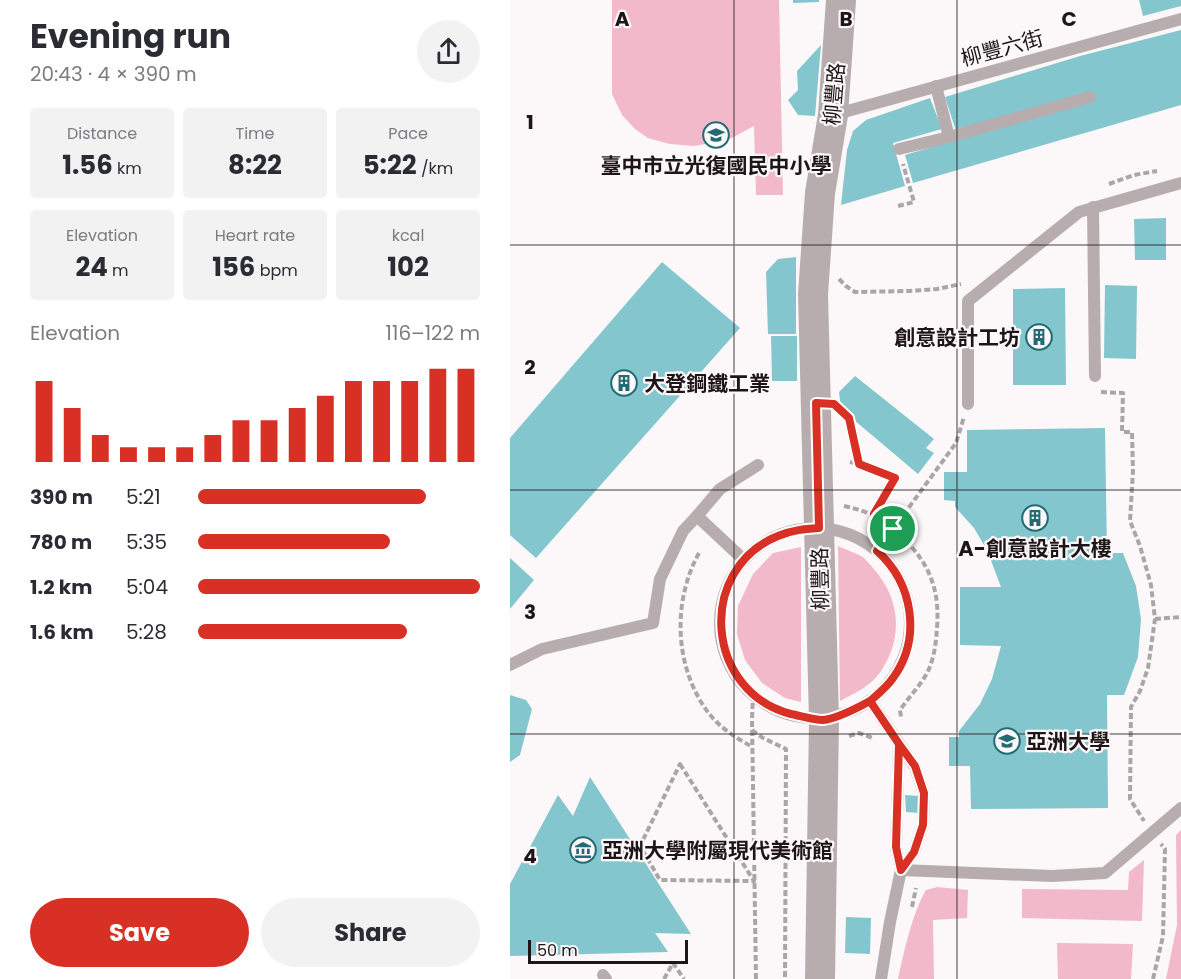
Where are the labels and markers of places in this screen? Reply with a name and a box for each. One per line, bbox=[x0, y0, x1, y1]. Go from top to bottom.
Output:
school or university icon: 臺中市立光復國民中小學 bbox=[701, 120, 731, 150]
place label: 臺中市立光復國民中小學 bbox=[601, 151, 832, 180]
building icon: 創意設計工坊 bbox=[1024, 322, 1054, 352]
place label: 創意設計工坊 bbox=[894, 323, 1020, 352]
building icon: 大登鋼鐵工業 bbox=[609, 368, 639, 398]
place label: 大登鋼鐵工業 bbox=[644, 369, 770, 398]
pin bbox=[867, 503, 918, 554]
building icon: A-創意設計大樓 bbox=[1020, 503, 1050, 533]
place label: A-創意設計大樓 bbox=[958, 534, 1112, 563]
school or university icon: 亞洲大學 bbox=[992, 726, 1022, 756]
place label: 亞洲大學 bbox=[1026, 727, 1110, 756]
museum icon: 亞洲大學附屬現代美術館 bbox=[568, 835, 598, 865]
place label: 亞洲大學附屬現代美術館 bbox=[602, 836, 833, 865]

